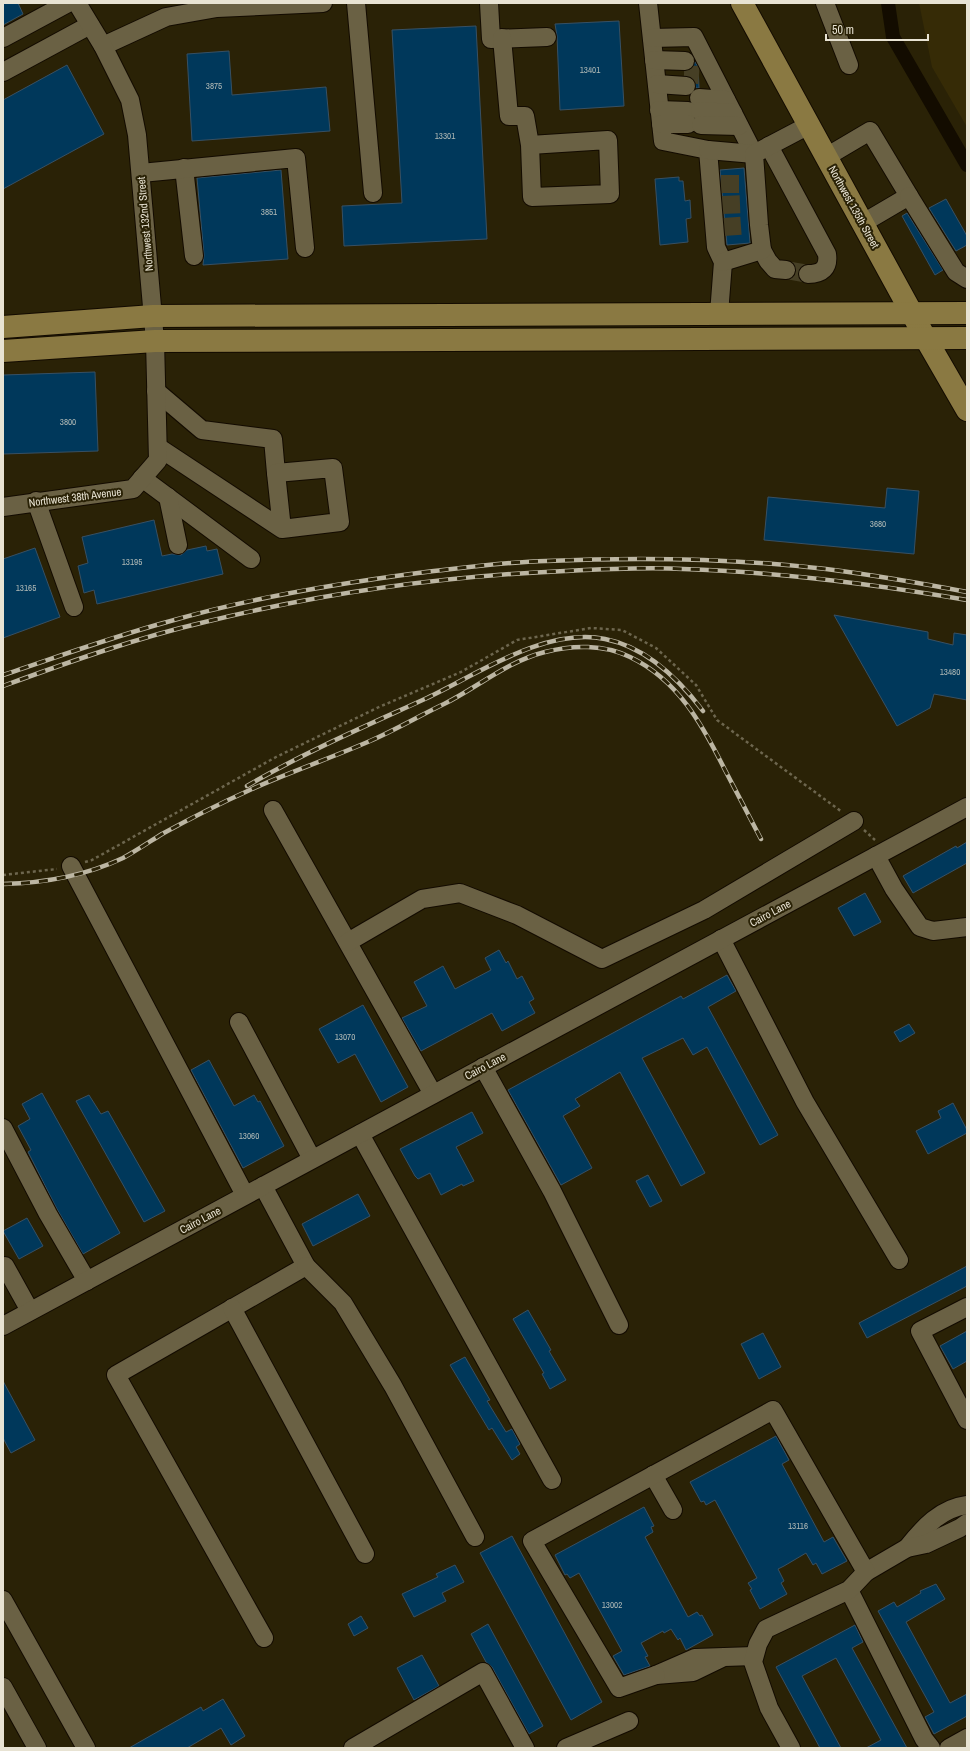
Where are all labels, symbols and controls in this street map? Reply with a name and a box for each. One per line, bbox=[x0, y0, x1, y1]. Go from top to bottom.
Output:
scale bar bbox=[826, 16, 928, 42]
text: 50 m bbox=[832, 22, 854, 38]
house number: 13401 bbox=[580, 64, 600, 76]
house number: 3875 bbox=[206, 80, 222, 92]
house number: 13301 bbox=[435, 130, 455, 142]
street label: Northwest 135th Street bbox=[826, 163, 883, 251]
street label: Northwest 132nd Street bbox=[134, 176, 156, 272]
house number: 3851 bbox=[261, 206, 277, 218]
house number: 3800 bbox=[60, 416, 76, 428]
street label: Northwest 38th Avenue bbox=[28, 484, 122, 510]
house number: 3680 bbox=[870, 518, 886, 530]
house number: 13195 bbox=[122, 556, 142, 568]
house number: 13165 bbox=[16, 582, 36, 594]
house number: 13480 bbox=[940, 666, 960, 678]
street label: Cairo Lane bbox=[747, 896, 793, 930]
house number: 13070 bbox=[335, 1031, 355, 1043]
street label: Cairo Lane bbox=[462, 1049, 508, 1083]
house number: 13060 bbox=[239, 1130, 259, 1142]
street label: Cairo Lane bbox=[177, 1203, 223, 1237]
house number: 13116 bbox=[788, 1520, 808, 1532]
house number: 13002 bbox=[602, 1599, 622, 1611]

